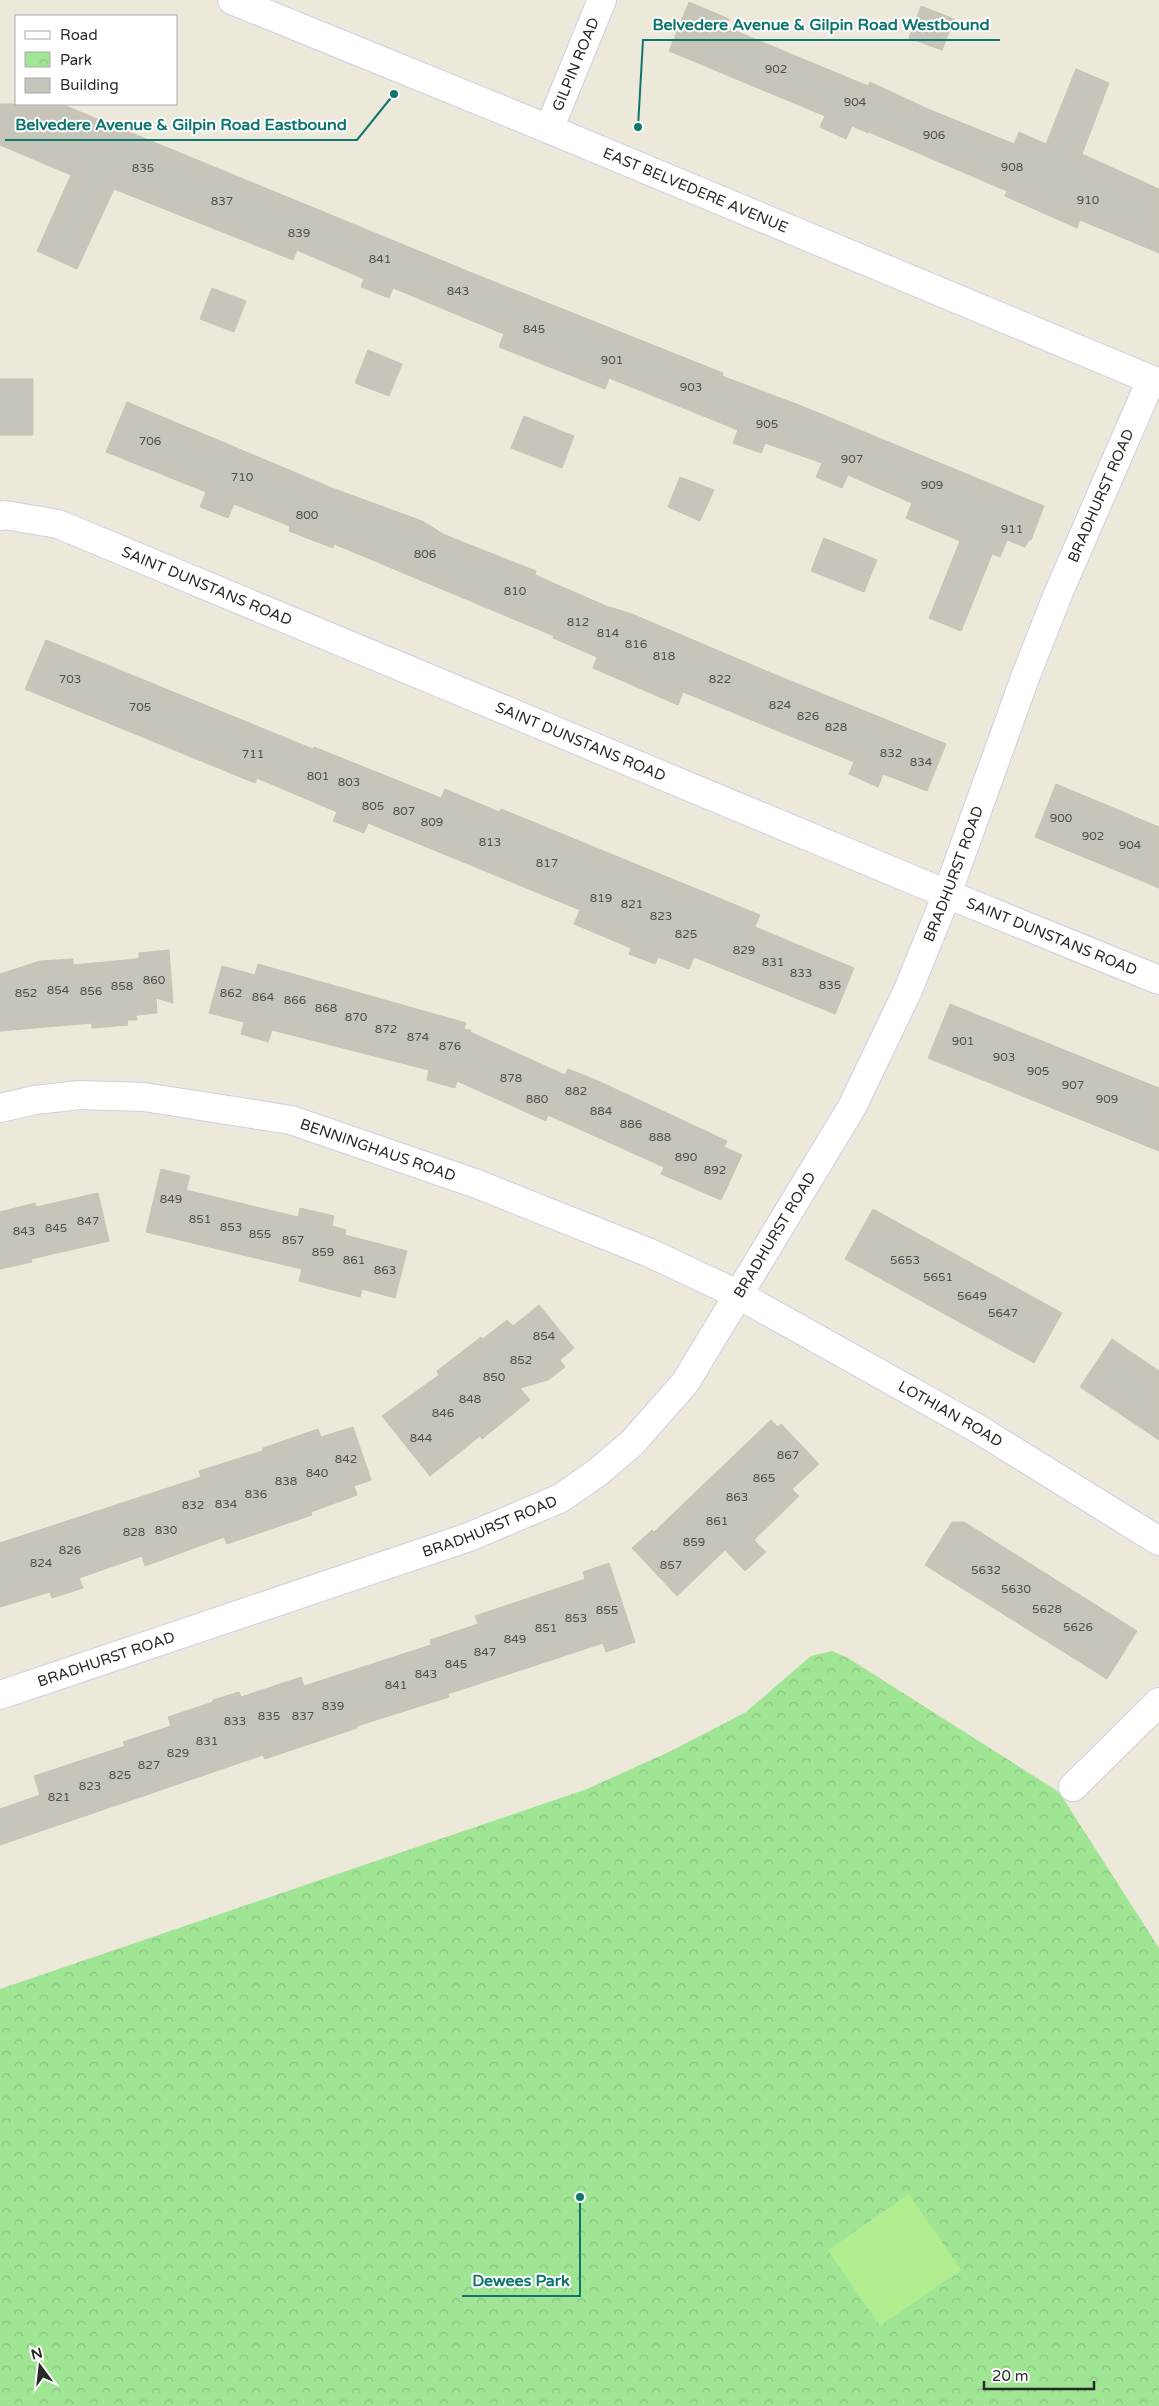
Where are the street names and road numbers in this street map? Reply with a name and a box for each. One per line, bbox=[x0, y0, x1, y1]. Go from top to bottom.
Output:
street label: GILPIN ROAD bbox=[548, 15, 603, 114]
street label: EAST BELVEDERE AVENUE bbox=[600, 143, 791, 237]
street label: BRADHURST ROAD bbox=[1064, 426, 1138, 565]
street label: SAINT DUNSTANS ROAD bbox=[119, 542, 295, 629]
street label: SAINT DUNSTANS ROAD bbox=[493, 698, 669, 785]
street label: BRADHURST ROAD bbox=[920, 803, 987, 944]
street label: SAINT DUNSTANS ROAD bbox=[964, 894, 1140, 979]
street label: BENNINGHAUS ROAD bbox=[298, 1115, 458, 1185]
street label: BRADHURST ROAD bbox=[730, 1169, 820, 1301]
street label: LOTHIAN ROAD bbox=[895, 1377, 1006, 1451]
street label: BRADHURST ROAD bbox=[420, 1492, 560, 1561]
street label: BRADHURST ROAD bbox=[35, 1628, 177, 1691]

